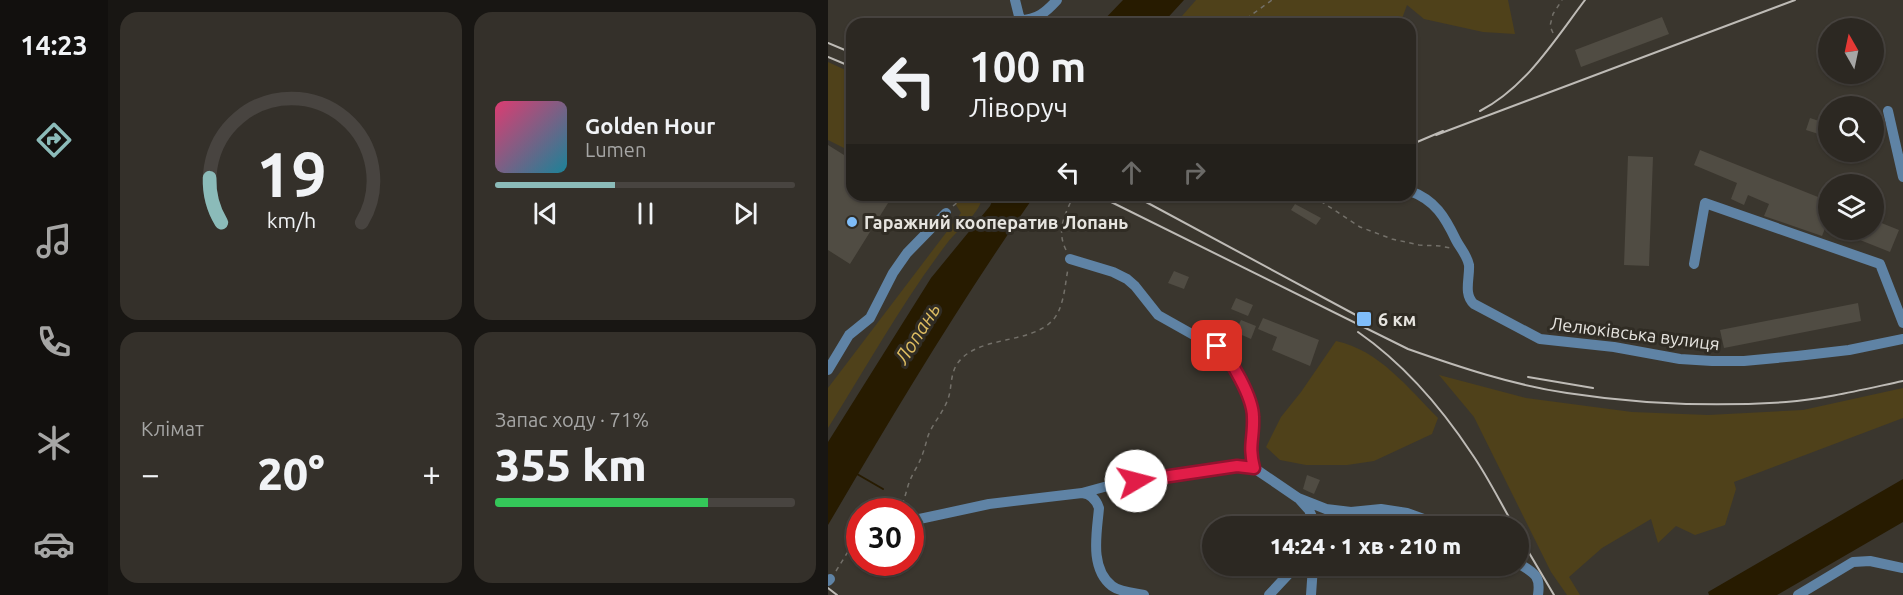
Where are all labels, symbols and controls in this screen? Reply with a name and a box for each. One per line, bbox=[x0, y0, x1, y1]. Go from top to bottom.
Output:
north arrow bbox=[1818, 18, 1884, 84]
map controls bbox=[1818, 18, 1884, 240]
text: 14:23 bbox=[20, 30, 88, 60]
icon: left bbox=[870, 42, 948, 120]
text: 100 m bbox=[969, 43, 1086, 90]
text: Ліворуч bbox=[969, 92, 1068, 122]
button: search bbox=[1818, 96, 1884, 162]
text: Golden Hour bbox=[585, 113, 715, 138]
icon: directions bbox=[33, 119, 75, 161]
text: Lumen bbox=[585, 138, 646, 161]
text: 19 bbox=[256, 139, 326, 209]
icon: left bbox=[1052, 156, 1085, 189]
icon: ahead bbox=[1115, 156, 1148, 189]
icon: right bbox=[1178, 156, 1211, 189]
button: layers bbox=[1818, 174, 1884, 240]
icon: previous bbox=[529, 197, 562, 230]
icon: pause bbox=[629, 197, 662, 230]
icon: next bbox=[729, 197, 762, 230]
text: km/h bbox=[266, 208, 316, 232]
place label: Гаражний кооператив Лопань bbox=[864, 212, 1128, 232]
marker: Гаражний кооператив Лопань bbox=[845, 215, 859, 229]
icon: music bbox=[33, 220, 75, 262]
water label: Лопань bbox=[889, 298, 945, 368]
place label: 6 км bbox=[1378, 309, 1416, 329]
marker: 6 км bbox=[1355, 310, 1373, 328]
street label: Лелюківська вулиця bbox=[1549, 313, 1721, 353]
pin bbox=[1191, 320, 1242, 371]
icon: phone bbox=[33, 321, 75, 363]
icon: arrive bbox=[1200, 329, 1233, 362]
text: Запас ходу · 71% bbox=[495, 408, 649, 431]
text: Клімат bbox=[141, 417, 204, 440]
icon: climate bbox=[33, 422, 75, 464]
text: 355 km bbox=[495, 439, 647, 490]
text: 20° bbox=[257, 448, 325, 499]
position arrow bbox=[1104, 449, 1168, 513]
text: − bbox=[141, 455, 160, 492]
text: + bbox=[422, 455, 441, 492]
speed limit sign: 30 bbox=[846, 498, 924, 576]
icon: car bbox=[33, 523, 75, 565]
text: 14:24 · 1 хв · 210 m bbox=[1270, 533, 1461, 558]

